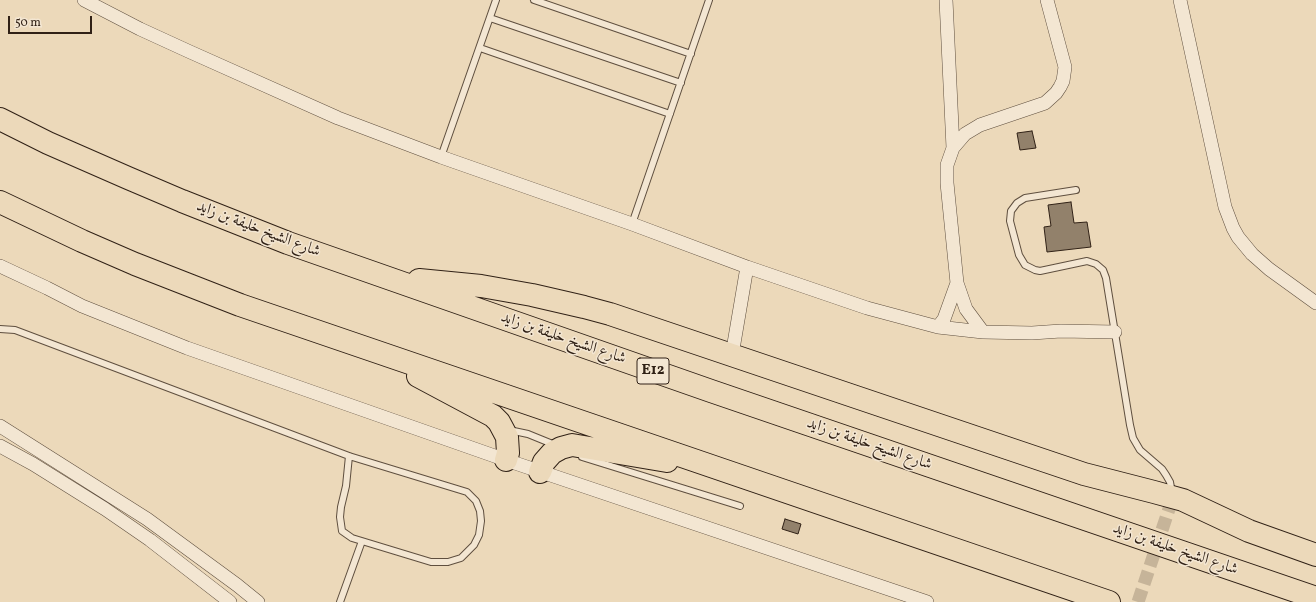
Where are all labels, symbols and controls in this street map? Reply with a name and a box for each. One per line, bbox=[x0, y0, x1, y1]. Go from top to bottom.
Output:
scale bar bbox=[10, 8, 94, 34]
text: 50 m bbox=[15, 15, 41, 31]
street label: شارع الشيخ خليفة بن زايد bbox=[193, 198, 323, 262]
street label: شارع الشيخ خليفة بن زايد bbox=[498, 309, 628, 369]
road number: E12 bbox=[637, 358, 669, 384]
street label: شارع الشيخ خليفة بن زايد bbox=[804, 415, 934, 475]
street label: شارع الشيخ خليفة بن زايد bbox=[1110, 520, 1240, 580]

